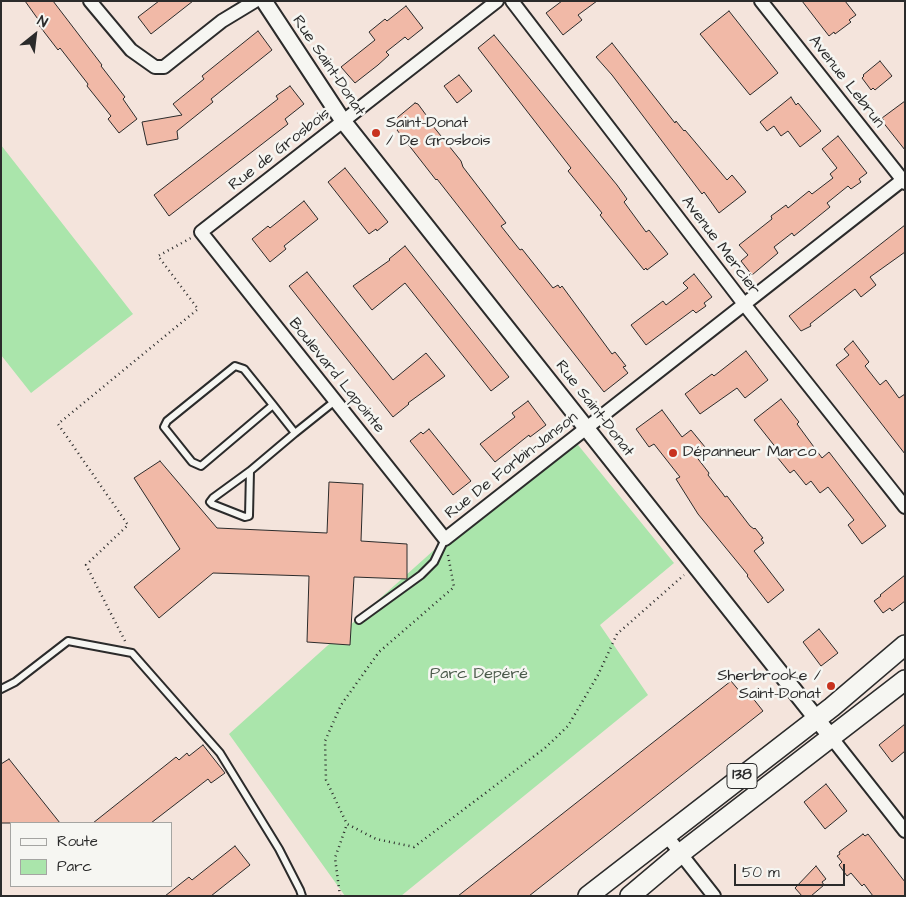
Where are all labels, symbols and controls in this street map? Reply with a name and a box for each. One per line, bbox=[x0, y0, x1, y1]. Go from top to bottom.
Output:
north arrow bbox=[10, 10, 60, 60]
text: N bbox=[34, 11, 51, 33]
street label: Rue Saint-Donat bbox=[287, 12, 369, 120]
street label: Avenue Lebrun bbox=[804, 32, 888, 132]
street label: Rue de Grosbois bbox=[226, 104, 334, 196]
place label: Saint-Donat / De Grosbois bbox=[386, 114, 491, 152]
marker: Saint-Donat / De Grosbois bbox=[370, 127, 382, 139]
street label: Avenue Mercier bbox=[676, 193, 764, 299]
street label: Boulevard Lapointe bbox=[284, 315, 388, 437]
street label: Rue Saint-Donat bbox=[550, 357, 638, 461]
street label: Rue De Forbin-Janson bbox=[442, 408, 582, 524]
place label: Dépanneur Marco bbox=[683, 443, 816, 463]
marker: Dépanneur Marco bbox=[667, 447, 679, 459]
park label: Parc Depéré bbox=[430, 665, 528, 685]
place label: Sherbrooke / Saint-Donat bbox=[717, 667, 821, 705]
marker: Sherbrooke / Saint-Donat bbox=[825, 680, 837, 692]
road number: 138 bbox=[727, 764, 757, 788]
legend bbox=[10, 822, 172, 887]
text: Route bbox=[57, 831, 98, 852]
scale bar bbox=[736, 854, 847, 886]
text: Parc bbox=[57, 856, 92, 877]
text: 50 m bbox=[742, 862, 780, 883]

